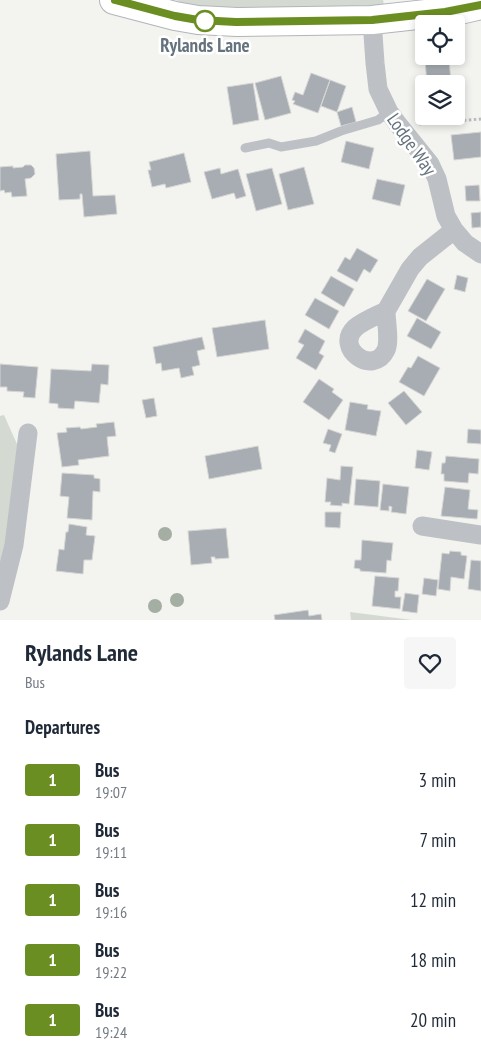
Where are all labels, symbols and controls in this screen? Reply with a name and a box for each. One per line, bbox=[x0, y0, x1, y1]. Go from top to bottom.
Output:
marker: Rylands Lane bbox=[194, 10, 216, 32]
map controls bbox=[415, 15, 465, 125]
button: locate bbox=[415, 15, 465, 65]
place label: Rylands Lane bbox=[160, 33, 250, 57]
button: layers bbox=[415, 75, 465, 125]
street label: Lodge Way bbox=[382, 108, 442, 180]
text: Rylands Lane bbox=[25, 637, 138, 668]
button: heart bbox=[404, 637, 456, 689]
text: Bus bbox=[25, 672, 45, 692]
text: Departures bbox=[25, 715, 100, 739]
text: Bus bbox=[95, 758, 119, 782]
text: 1 bbox=[48, 768, 57, 791]
text: 3 min bbox=[419, 768, 456, 792]
text: 19:07 bbox=[95, 782, 127, 802]
text: Bus bbox=[95, 818, 119, 842]
text: 1 bbox=[48, 828, 57, 851]
text: 7 min bbox=[419, 828, 456, 852]
text: 19:11 bbox=[95, 842, 127, 862]
text: Bus bbox=[95, 878, 119, 902]
text: 1 bbox=[48, 888, 57, 911]
text: 12 min bbox=[410, 888, 456, 912]
text: 19:16 bbox=[95, 902, 127, 922]
text: Bus bbox=[95, 938, 119, 962]
text: 1 bbox=[48, 948, 57, 971]
text: 18 min bbox=[410, 948, 456, 972]
text: 19:22 bbox=[95, 962, 127, 982]
text: Bus bbox=[95, 998, 119, 1022]
text: 1 bbox=[48, 1008, 57, 1031]
text: 20 min bbox=[410, 1008, 456, 1032]
text: 19:24 bbox=[95, 1022, 127, 1042]

